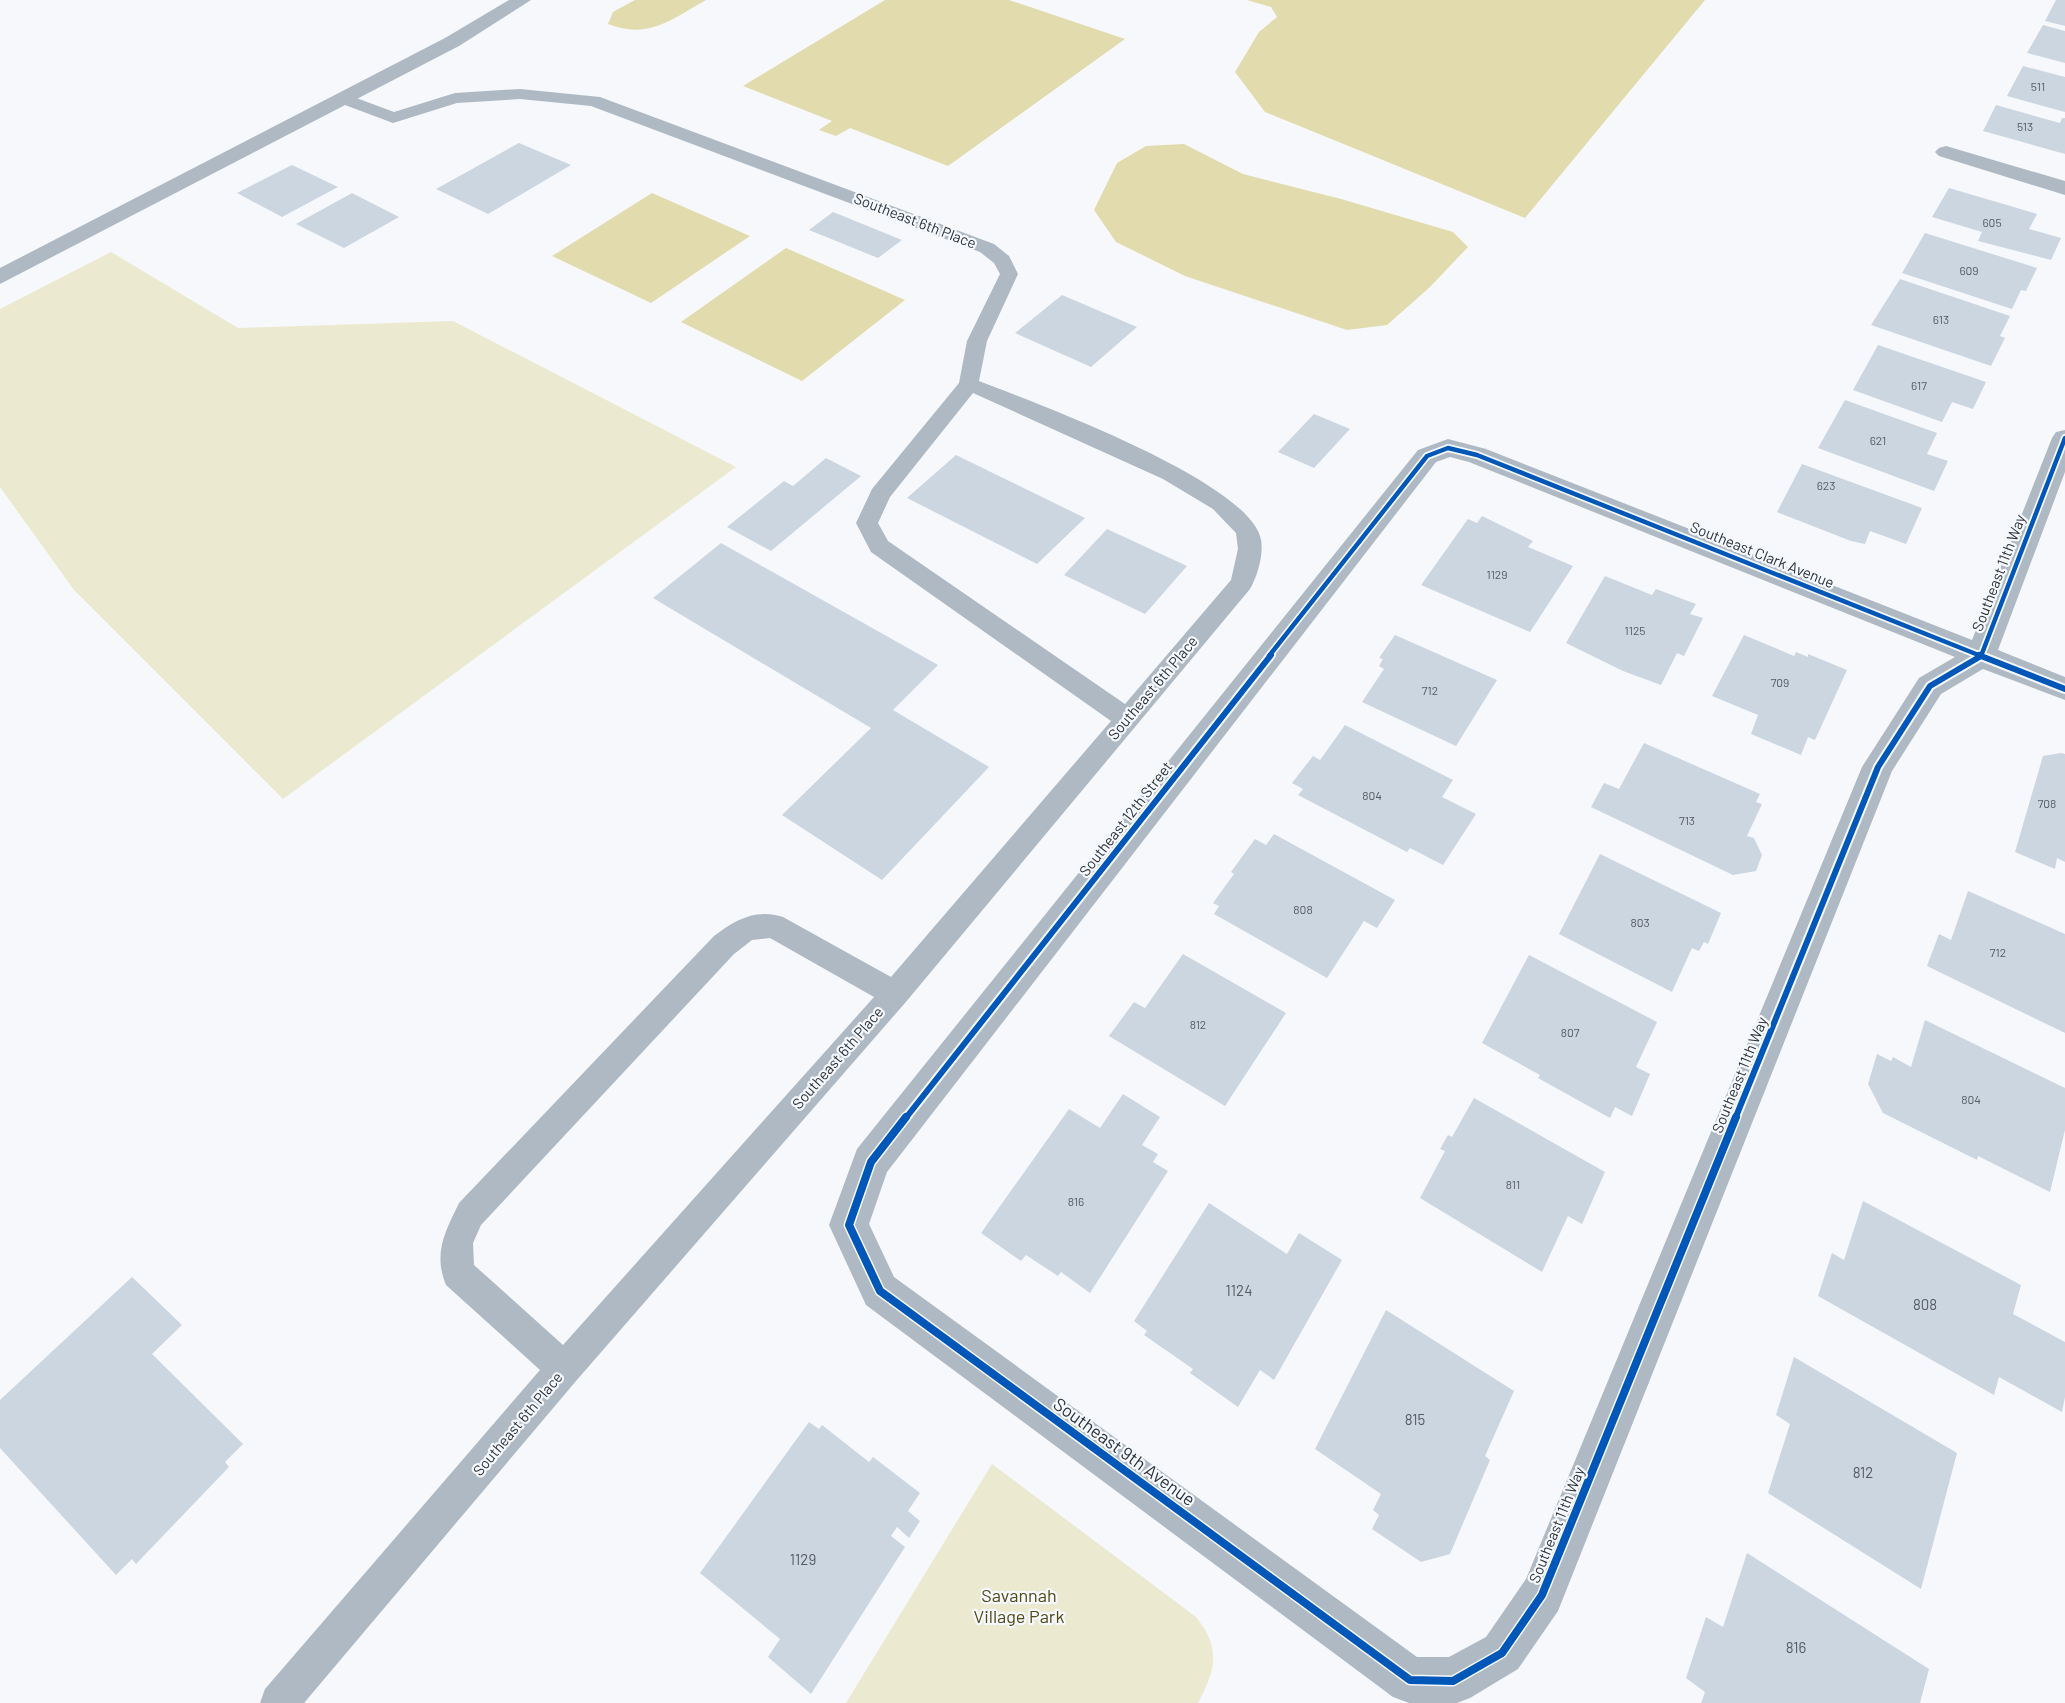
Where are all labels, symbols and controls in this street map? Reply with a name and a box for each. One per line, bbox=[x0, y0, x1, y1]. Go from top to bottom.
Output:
house number: 511 bbox=[2031, 79, 2045, 93]
house number: 513 bbox=[2017, 119, 2033, 133]
street label: Southeast 6th Place bbox=[852, 188, 979, 252]
house number: 605 bbox=[1982, 215, 2002, 229]
house number: 609 bbox=[1959, 263, 1979, 277]
house number: 613 bbox=[1933, 312, 1949, 326]
house number: 617 bbox=[1911, 378, 1927, 392]
house number: 621 bbox=[1870, 433, 1886, 447]
house number: 623 bbox=[1817, 478, 1835, 492]
street label: Southeast 11th Way bbox=[1967, 512, 2029, 634]
street label: Southeast Clark Avenue bbox=[1688, 517, 1837, 591]
house number: 1129 bbox=[1486, 567, 1508, 581]
house number: 1125 bbox=[1624, 623, 1646, 637]
street label: Southeast 6th Place bbox=[1104, 632, 1201, 743]
house number: 709 bbox=[1771, 675, 1789, 689]
house number: 712 bbox=[1422, 683, 1438, 697]
street label: Southeast 12th Street bbox=[1075, 758, 1176, 879]
house number: 804 bbox=[1362, 788, 1382, 802]
house number: 708 bbox=[2038, 796, 2056, 810]
house number: 713 bbox=[1679, 813, 1695, 827]
house number: 808 bbox=[1293, 902, 1313, 916]
house number: 803 bbox=[1630, 915, 1650, 929]
house number: 712 bbox=[1990, 945, 2006, 959]
street label: Southeast 6th Place bbox=[788, 1003, 887, 1112]
street label: Southeast 11th Way bbox=[1708, 1014, 1771, 1135]
house number: 812 bbox=[1190, 1017, 1206, 1031]
house number: 807 bbox=[1561, 1025, 1580, 1039]
house number: 804 bbox=[1961, 1092, 1981, 1106]
house number: 811 bbox=[1506, 1177, 1520, 1191]
house number: 816 bbox=[1068, 1194, 1084, 1208]
house number: 1124 bbox=[1226, 1281, 1252, 1299]
house number: 808 bbox=[1913, 1295, 1937, 1313]
street label: Southeast 6th Place bbox=[469, 1368, 566, 1479]
street label: Southeast 9th Avenue bbox=[1049, 1392, 1200, 1510]
house number: 815 bbox=[1405, 1410, 1425, 1428]
house number: 812 bbox=[1853, 1463, 1873, 1481]
street label: Southeast 11th Way bbox=[1525, 1464, 1588, 1585]
house number: 1129 bbox=[790, 1550, 816, 1568]
park label: Savannah Village Park bbox=[974, 1584, 1064, 1627]
house number: 816 bbox=[1786, 1638, 1806, 1656]

